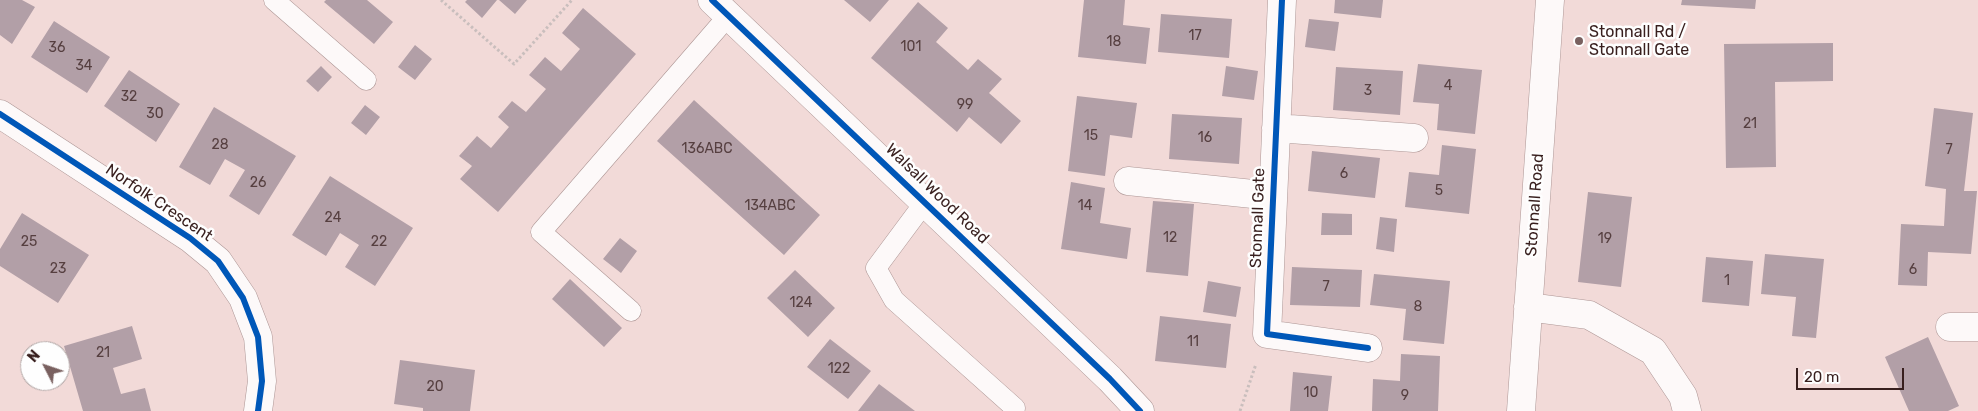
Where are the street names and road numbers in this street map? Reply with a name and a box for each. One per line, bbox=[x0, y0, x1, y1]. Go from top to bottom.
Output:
street label: Walsall Wood Road bbox=[881, 140, 993, 248]
street label: Stonnall Road bbox=[1522, 153, 1548, 257]
street label: Norfolk Crescent bbox=[102, 160, 216, 246]
street label: Stonnall Gate bbox=[1247, 168, 1269, 268]

